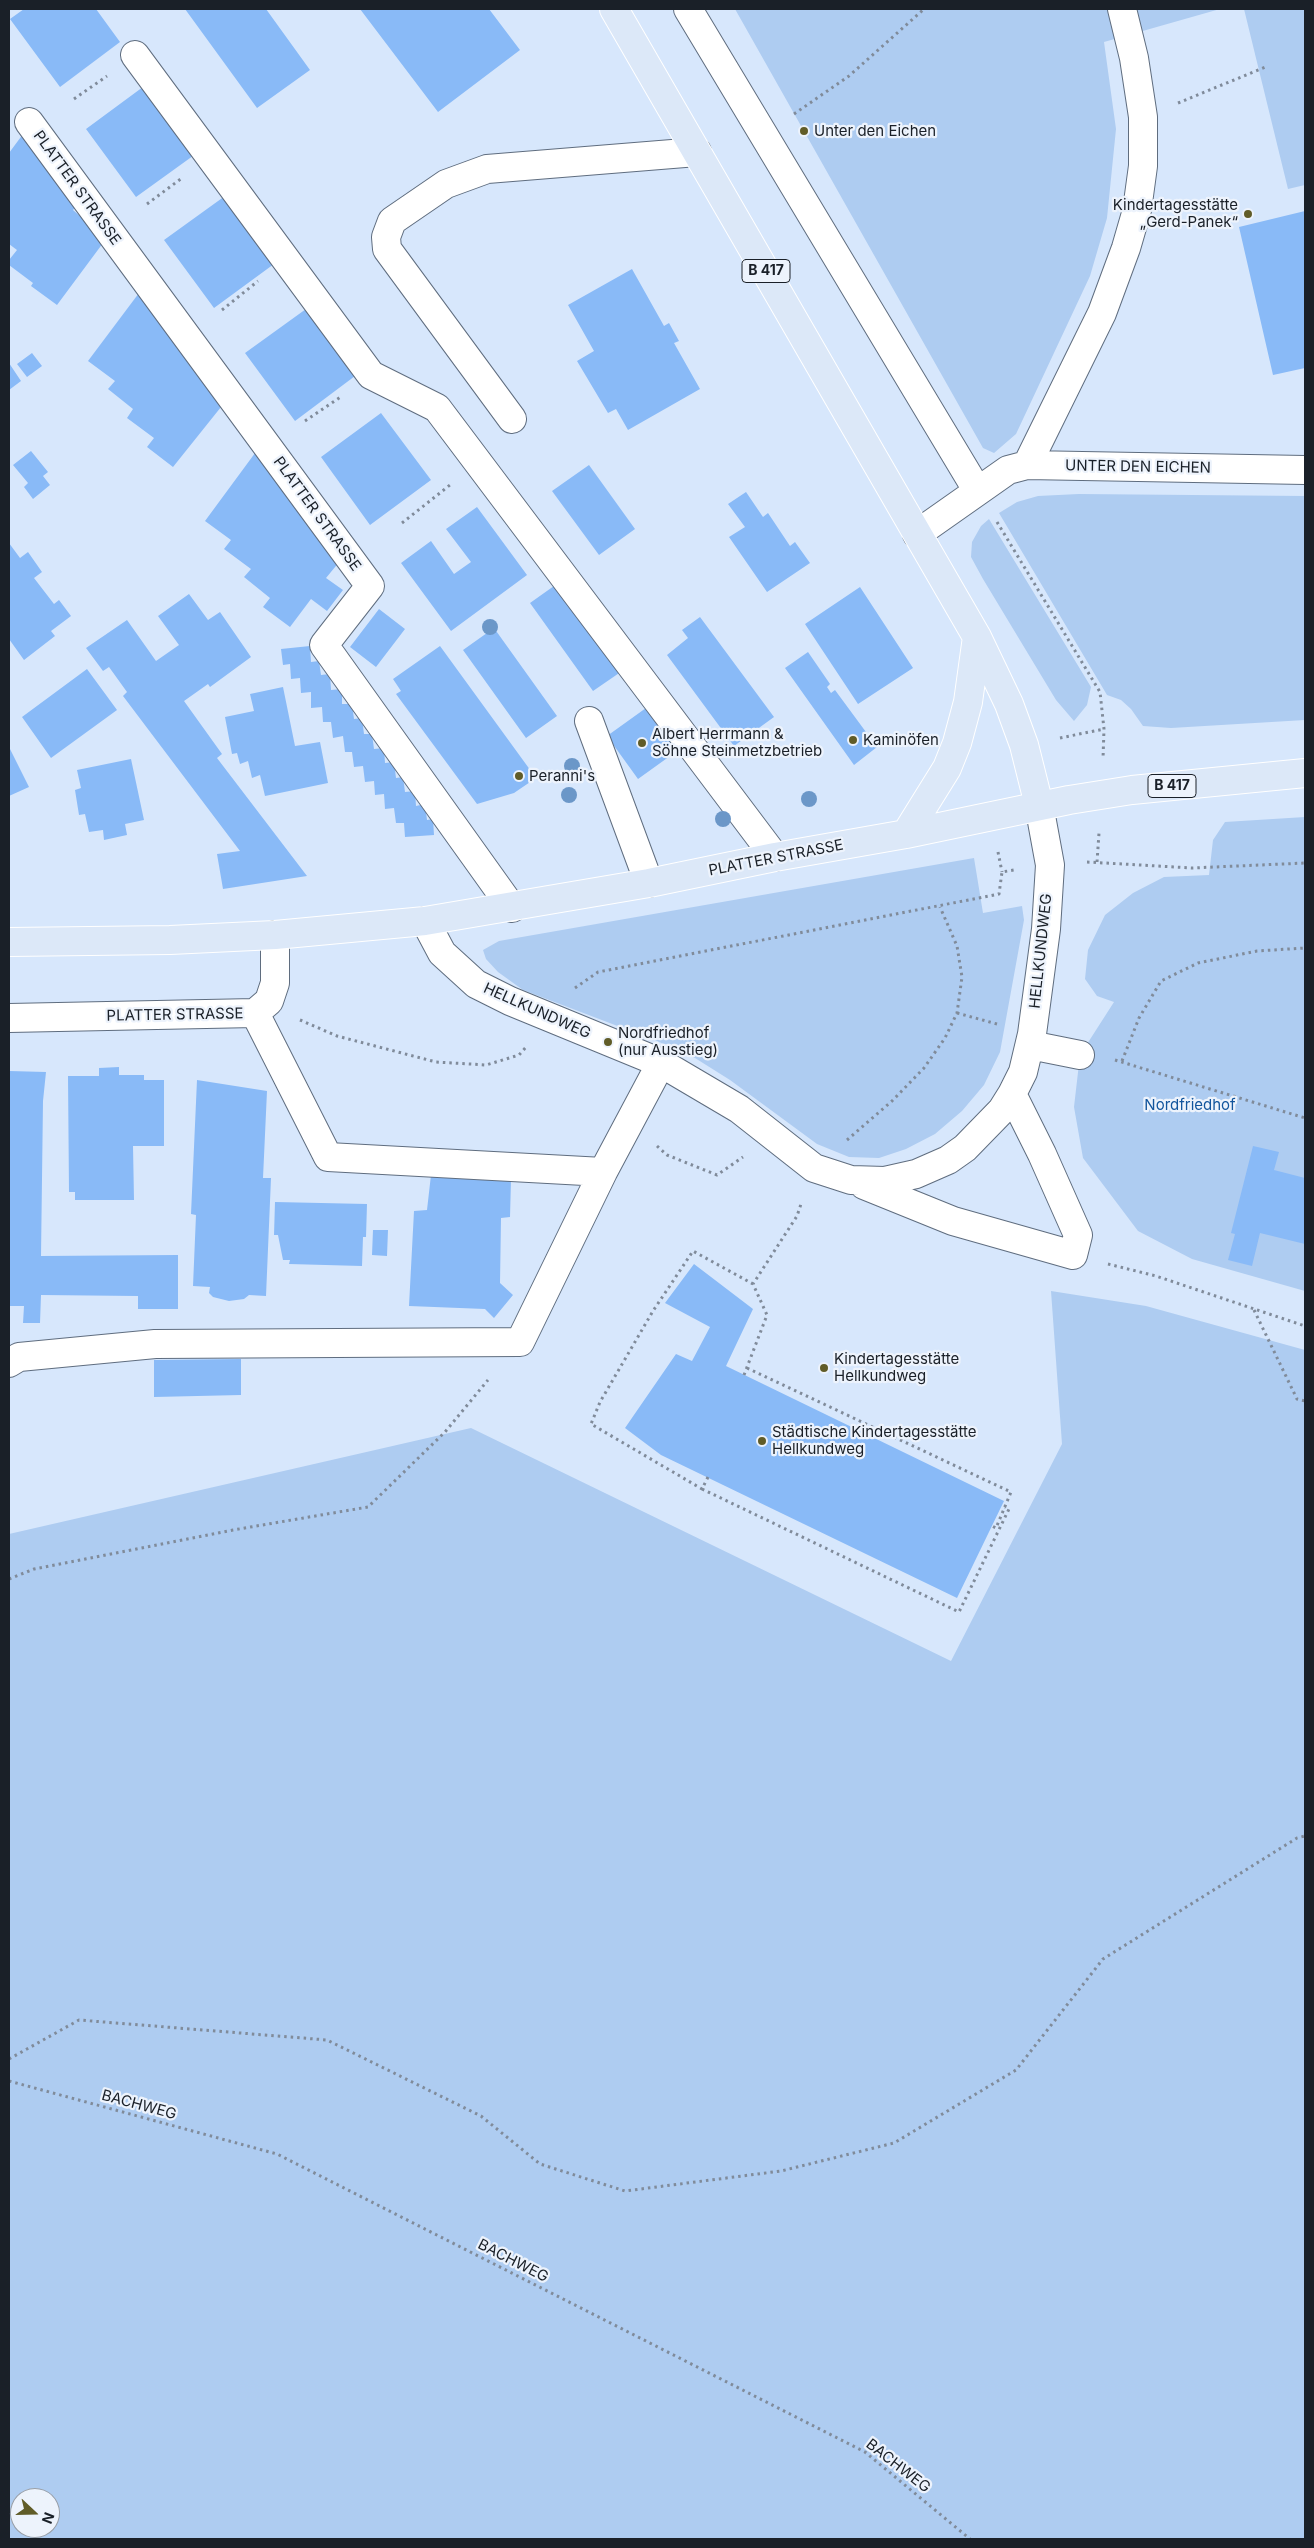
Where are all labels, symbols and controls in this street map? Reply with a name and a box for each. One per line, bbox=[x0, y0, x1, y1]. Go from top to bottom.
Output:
place label: Unter den Eichen bbox=[814, 122, 936, 140]
marker: Unter den Eichen bbox=[798, 125, 810, 137]
street label: PLATTER STRASSE bbox=[29, 127, 125, 249]
place label: Kindertagesstätte „Gerd-Panek“ bbox=[1113, 196, 1238, 231]
marker: Kindertagesstätte „Gerd-Panek“ bbox=[1242, 208, 1254, 220]
road number: B 417 bbox=[742, 260, 790, 282]
street label: PLATTER STRASSE bbox=[269, 453, 365, 575]
street label: UNTER DEN EICHEN bbox=[1065, 457, 1211, 477]
place label: Albert Herrmann & Söhne Steinmetzbetrieb bbox=[652, 725, 822, 760]
place label: Kaminöfen bbox=[863, 731, 939, 749]
marker: Kaminöfen bbox=[847, 734, 859, 746]
marker: Albert Herrmann & Söhne Steinmetzbetrieb bbox=[636, 737, 648, 749]
place label: Peranni's bbox=[529, 767, 595, 785]
marker: Peranni's bbox=[513, 770, 525, 782]
road number: B 417 bbox=[1148, 774, 1196, 798]
street label: PLATTER STRASSE bbox=[707, 836, 845, 880]
street label: HELLKUNDWEG bbox=[1026, 893, 1056, 1009]
street label: HELLKUNDWEG bbox=[481, 979, 593, 1043]
street label: PLATTER STRASSE bbox=[106, 1005, 244, 1025]
place label: Nordfriedhof (nur Ausstieg) bbox=[618, 1024, 718, 1059]
marker: Nordfriedhof (nur Ausstieg) bbox=[602, 1036, 614, 1048]
park label: Nordfriedhof bbox=[1144, 1096, 1236, 1114]
place label: Kindertagesstätte Hellkundweg bbox=[834, 1350, 959, 1385]
marker: Kindertagesstätte Hellkundweg bbox=[818, 1362, 830, 1374]
place label: Städtische Kindertagesstätte Hellkundweg bbox=[772, 1423, 977, 1458]
marker: Städtische Kindertagesstätte Hellkundweg bbox=[756, 1435, 768, 1447]
street label: BACHWEG bbox=[100, 2086, 178, 2124]
street label: BACHWEG bbox=[475, 2236, 551, 2286]
street label: BACHWEG bbox=[862, 2435, 934, 2497]
north arrow bbox=[10, 2488, 60, 2538]
text: N bbox=[39, 2510, 58, 2526]

